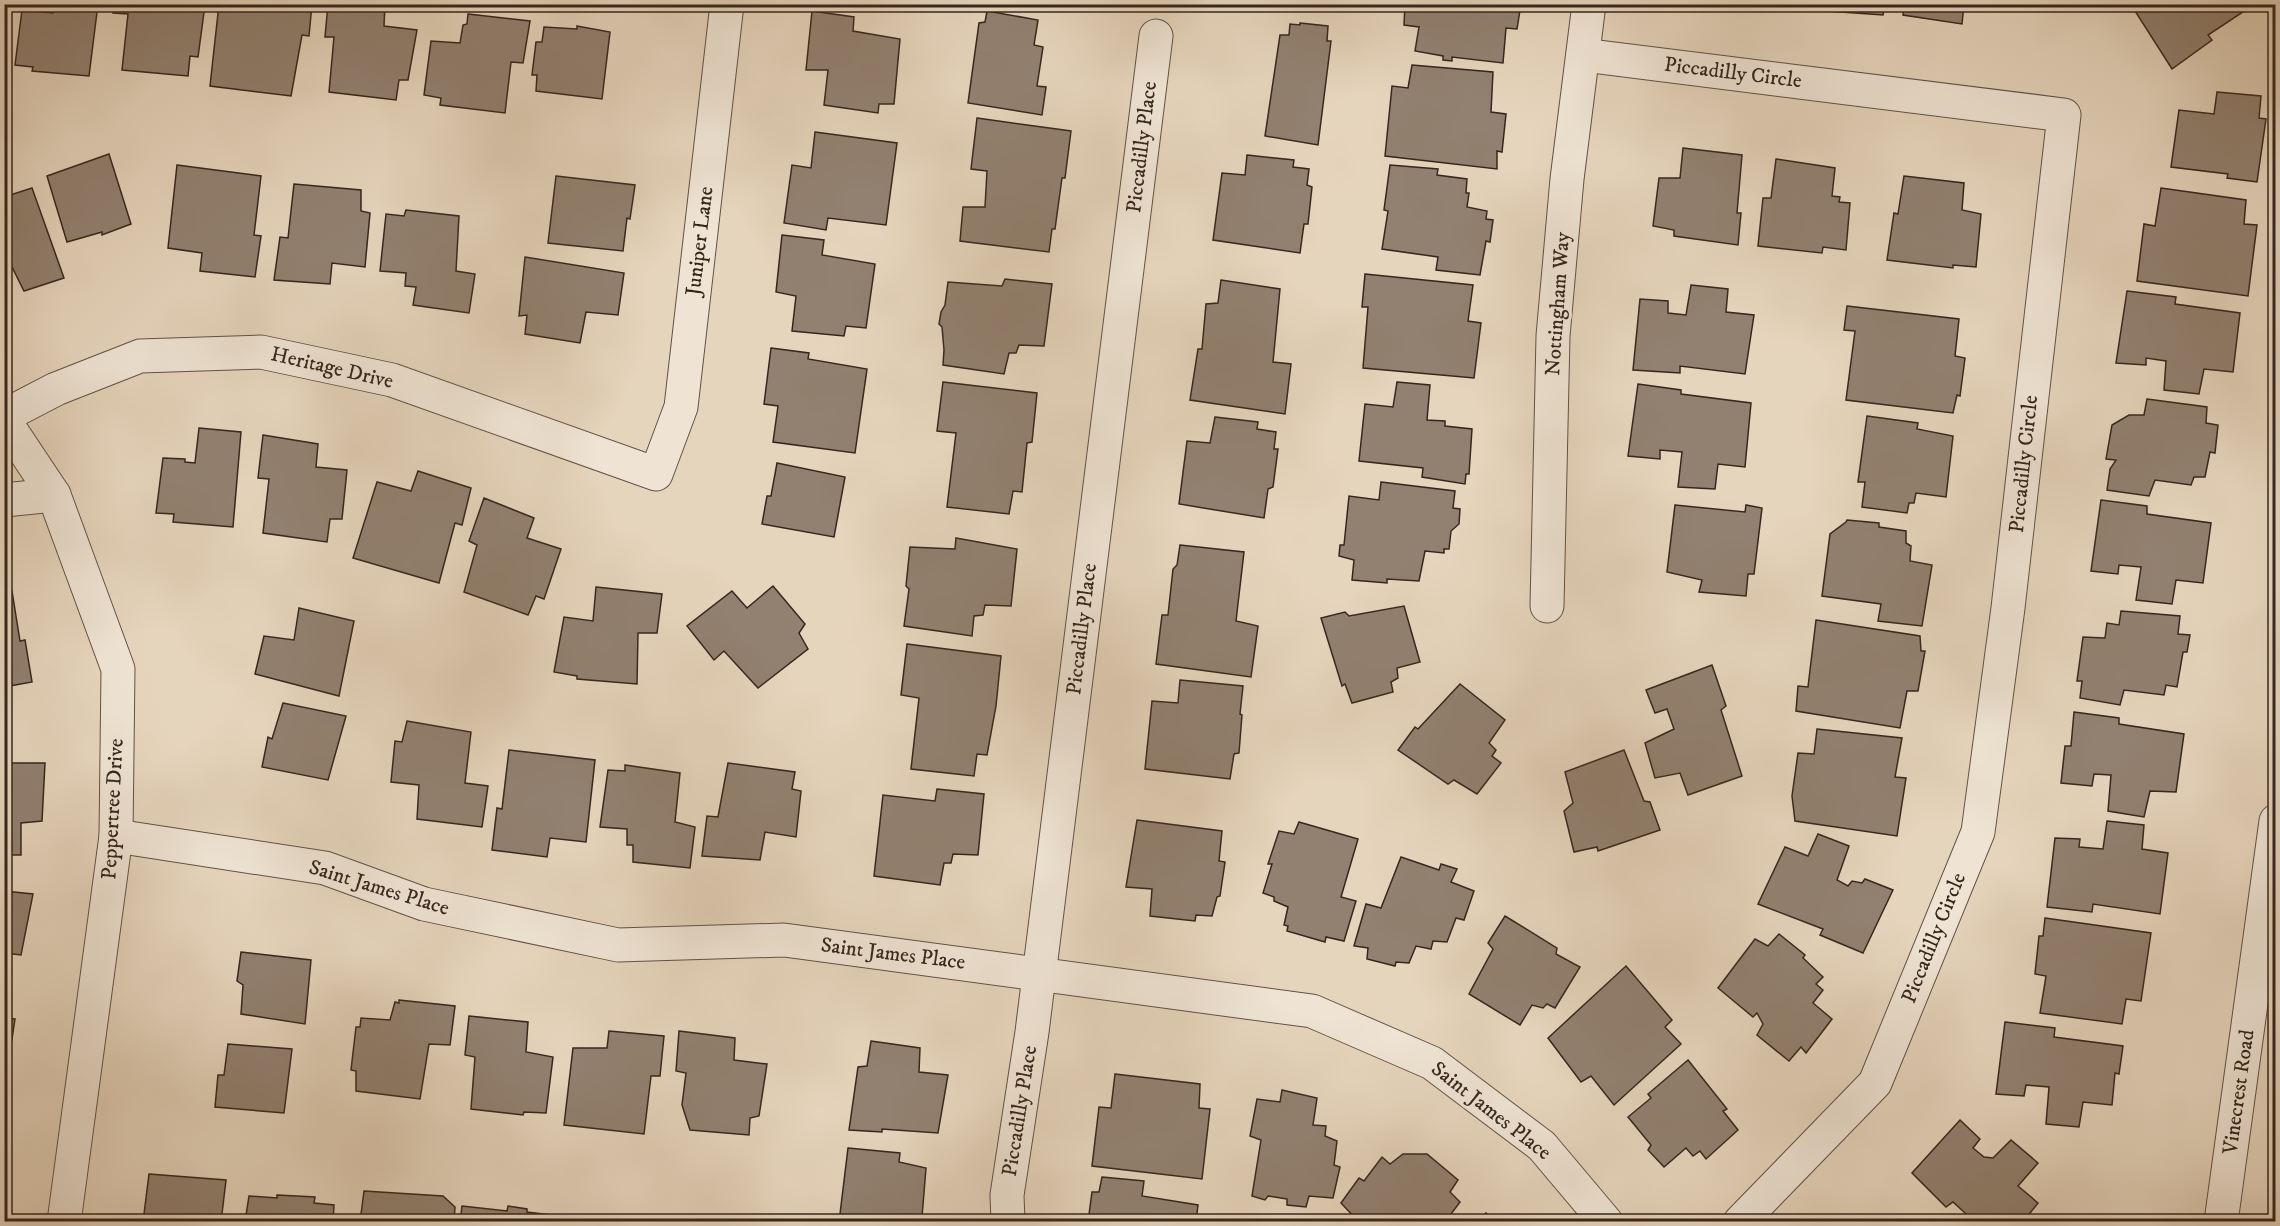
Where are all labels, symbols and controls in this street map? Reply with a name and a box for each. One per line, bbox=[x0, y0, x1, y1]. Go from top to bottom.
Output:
street label: Piccadilly Circle bbox=[1663, 52, 1804, 94]
street label: Piccadilly Place bbox=[1121, 79, 1163, 214]
street label: Juniper Lane bbox=[680, 185, 720, 299]
street label: Nottingham Way bbox=[1540, 230, 1576, 377]
street label: Heritage Drive bbox=[268, 341, 396, 395]
street label: Piccadilly Circle bbox=[2004, 394, 2044, 534]
street label: Piccadilly Place bbox=[1061, 561, 1103, 696]
street label: Peppertree Drive bbox=[96, 737, 130, 880]
street label: Saint James Place bbox=[306, 854, 453, 922]
street label: Piccadilly Circle bbox=[1896, 869, 1972, 1007]
street label: Saint James Place bbox=[819, 932, 967, 976]
street label: Vinecrest Road bbox=[2217, 1028, 2261, 1157]
street label: Piccadilly Place bbox=[997, 1043, 1043, 1178]
street label: Saint James Place bbox=[1426, 1056, 1556, 1166]

